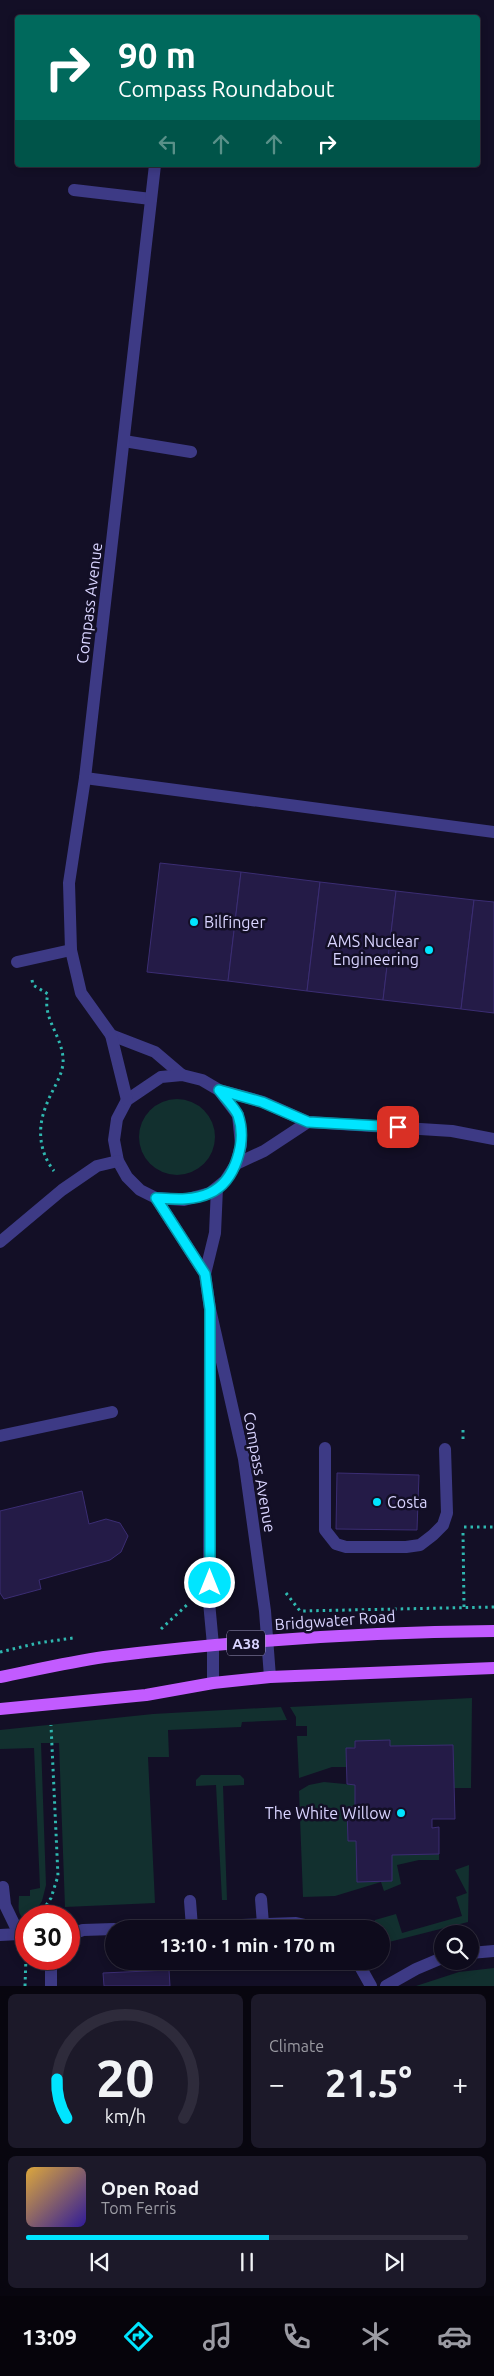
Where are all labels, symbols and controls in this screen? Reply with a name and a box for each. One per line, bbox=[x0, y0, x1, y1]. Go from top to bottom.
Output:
icon: right bbox=[35, 35, 100, 100]
text: 90 m bbox=[118, 35, 196, 75]
text: Compass Roundabout bbox=[118, 76, 334, 101]
icon: left bbox=[154, 130, 182, 158]
icon: ahead bbox=[207, 130, 235, 158]
icon: ahead bbox=[260, 130, 288, 158]
icon: right bbox=[313, 130, 341, 158]
street label: Compass Avenue bbox=[73, 541, 105, 665]
place label: Bilfinger bbox=[204, 913, 265, 931]
marker: Bilfinger bbox=[188, 916, 200, 928]
place label: AMS Nuclear Engineering bbox=[327, 932, 419, 968]
marker: AMS Nuclear Engineering bbox=[423, 944, 435, 956]
pin bbox=[377, 1106, 419, 1148]
icon: arrive bbox=[384, 1113, 412, 1141]
street label: Compass Avenue bbox=[241, 1410, 279, 1534]
place label: Costa bbox=[387, 1493, 428, 1511]
marker: Costa bbox=[371, 1496, 383, 1508]
position arrow bbox=[183, 1556, 235, 1608]
street label: Bridgwater Road bbox=[274, 1607, 396, 1633]
road number: A38 bbox=[227, 1630, 265, 1656]
place label: The White Willow bbox=[265, 1804, 392, 1822]
marker: The White Willow bbox=[395, 1807, 407, 1819]
speed limit sign: 30 bbox=[15, 1905, 80, 1970]
map controls bbox=[434, 1925, 479, 1970]
button: search bbox=[434, 1925, 479, 1970]
text: 13:10 · 1 min · 170 m bbox=[160, 1934, 335, 1956]
text: Climate bbox=[269, 2037, 324, 2055]
text: 20 bbox=[96, 2049, 155, 2107]
text: 21.5° bbox=[325, 2062, 412, 2104]
text: − bbox=[269, 2068, 285, 2099]
text: + bbox=[452, 2068, 468, 2099]
text: km/h bbox=[105, 2106, 146, 2126]
text: Open Road bbox=[101, 2177, 199, 2199]
text: Tom Ferris bbox=[101, 2199, 176, 2217]
icon: previous bbox=[86, 2248, 114, 2276]
icon: pause bbox=[233, 2248, 261, 2276]
icon: next bbox=[380, 2248, 408, 2276]
icon: directions bbox=[121, 2319, 156, 2354]
icon: music bbox=[200, 2319, 235, 2354]
icon: phone bbox=[279, 2319, 314, 2354]
icon: climate bbox=[358, 2319, 393, 2354]
icon: car bbox=[437, 2319, 472, 2354]
text: 13:09 bbox=[22, 2324, 77, 2349]

